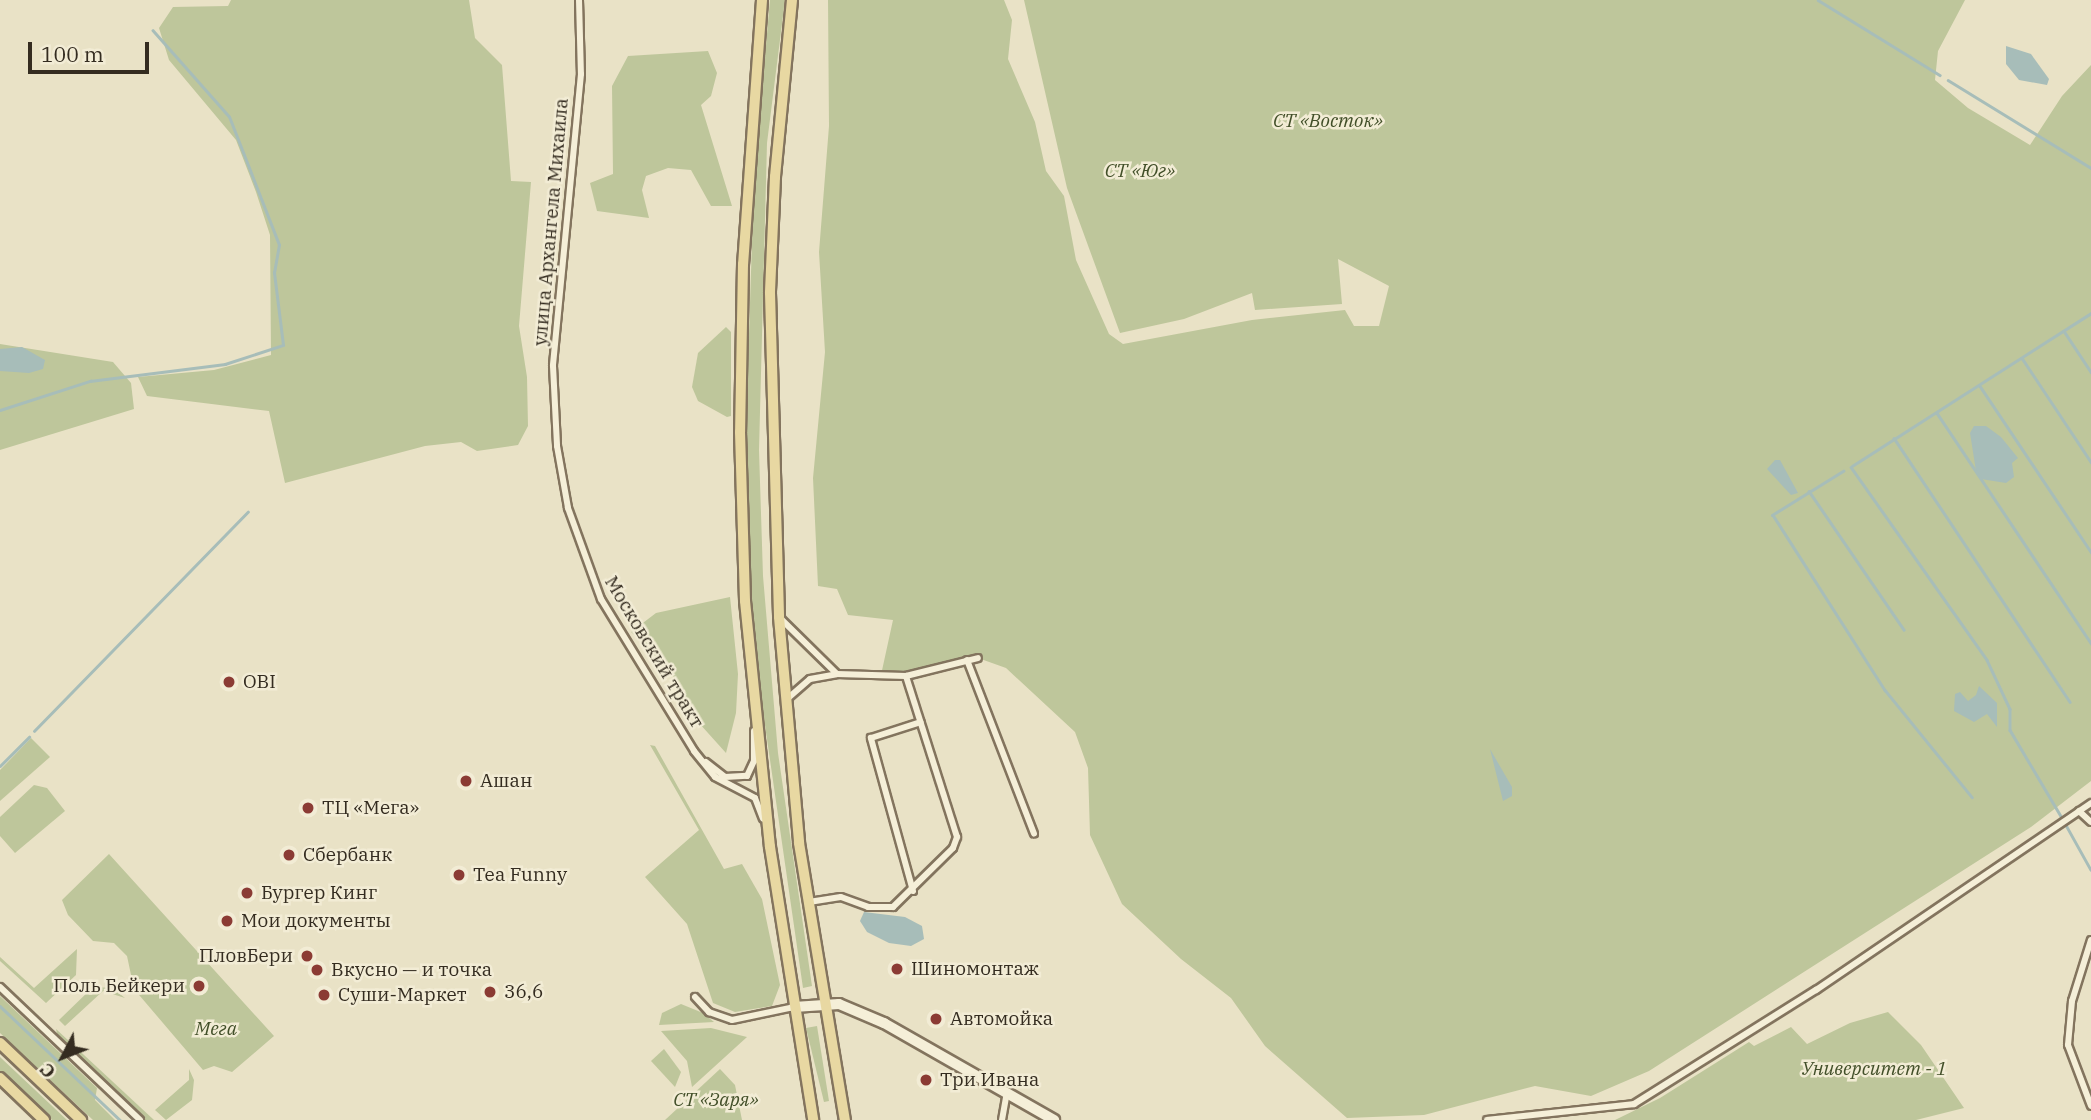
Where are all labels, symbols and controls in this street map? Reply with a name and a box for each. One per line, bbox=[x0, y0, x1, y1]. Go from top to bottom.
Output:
scale bar bbox=[32, 28, 152, 72]
text: 100 m bbox=[41, 40, 104, 68]
street label: улица Архангела Михаила bbox=[529, 97, 573, 347]
park label: СТ «Восток» bbox=[1273, 110, 1383, 132]
park label: СТ «Юг» bbox=[1105, 160, 1175, 182]
street label: Московский тракт bbox=[600, 572, 708, 732]
place label: OBI bbox=[243, 671, 276, 693]
marker: OBI bbox=[221, 674, 237, 690]
place label: Ашан bbox=[480, 770, 533, 792]
marker: Ашан bbox=[458, 773, 474, 789]
place label: ТЦ «Мега» bbox=[322, 797, 419, 819]
marker: ТЦ «Мега» bbox=[300, 800, 316, 816]
place label: Сбербанк bbox=[303, 844, 392, 866]
marker: Сбербанк bbox=[281, 847, 297, 863]
place label: Tea Funny bbox=[473, 864, 567, 886]
marker: Tea Funny bbox=[451, 867, 467, 883]
place label: Бургер Кинг bbox=[261, 882, 377, 904]
marker: Бургер Кинг bbox=[239, 885, 255, 901]
place label: Мои документы bbox=[241, 910, 391, 932]
marker: Мои документы bbox=[219, 913, 235, 929]
place label: ПловБери bbox=[199, 945, 293, 967]
marker: ПловБери bbox=[299, 948, 315, 964]
place label: Шиномонтаж bbox=[911, 958, 1039, 980]
place label: Вкусно — и точка bbox=[331, 959, 492, 981]
marker: Шиномонтаж bbox=[889, 961, 905, 977]
marker: Вкусно — и точка bbox=[309, 962, 325, 978]
place label: Поль Бейкери bbox=[53, 975, 185, 997]
marker: Поль Бейкери bbox=[191, 978, 207, 994]
place label: 36,6 bbox=[504, 981, 543, 1003]
place label: Суши-Маркет bbox=[338, 984, 467, 1006]
marker: 36,6 bbox=[482, 984, 498, 1000]
marker: Суши-Маркет bbox=[316, 987, 332, 1003]
place label: Автомойка bbox=[950, 1008, 1053, 1030]
marker: Автомойка bbox=[928, 1011, 944, 1027]
park label: Мега bbox=[195, 1018, 237, 1040]
north arrow bbox=[28, 1022, 98, 1092]
text: С bbox=[34, 1058, 61, 1084]
park label: Университет - 1 bbox=[1802, 1058, 1946, 1080]
place label: Три Ивана bbox=[940, 1069, 1039, 1091]
marker: Три Ивана bbox=[918, 1072, 934, 1088]
park label: СТ «Заря» bbox=[673, 1089, 759, 1111]

